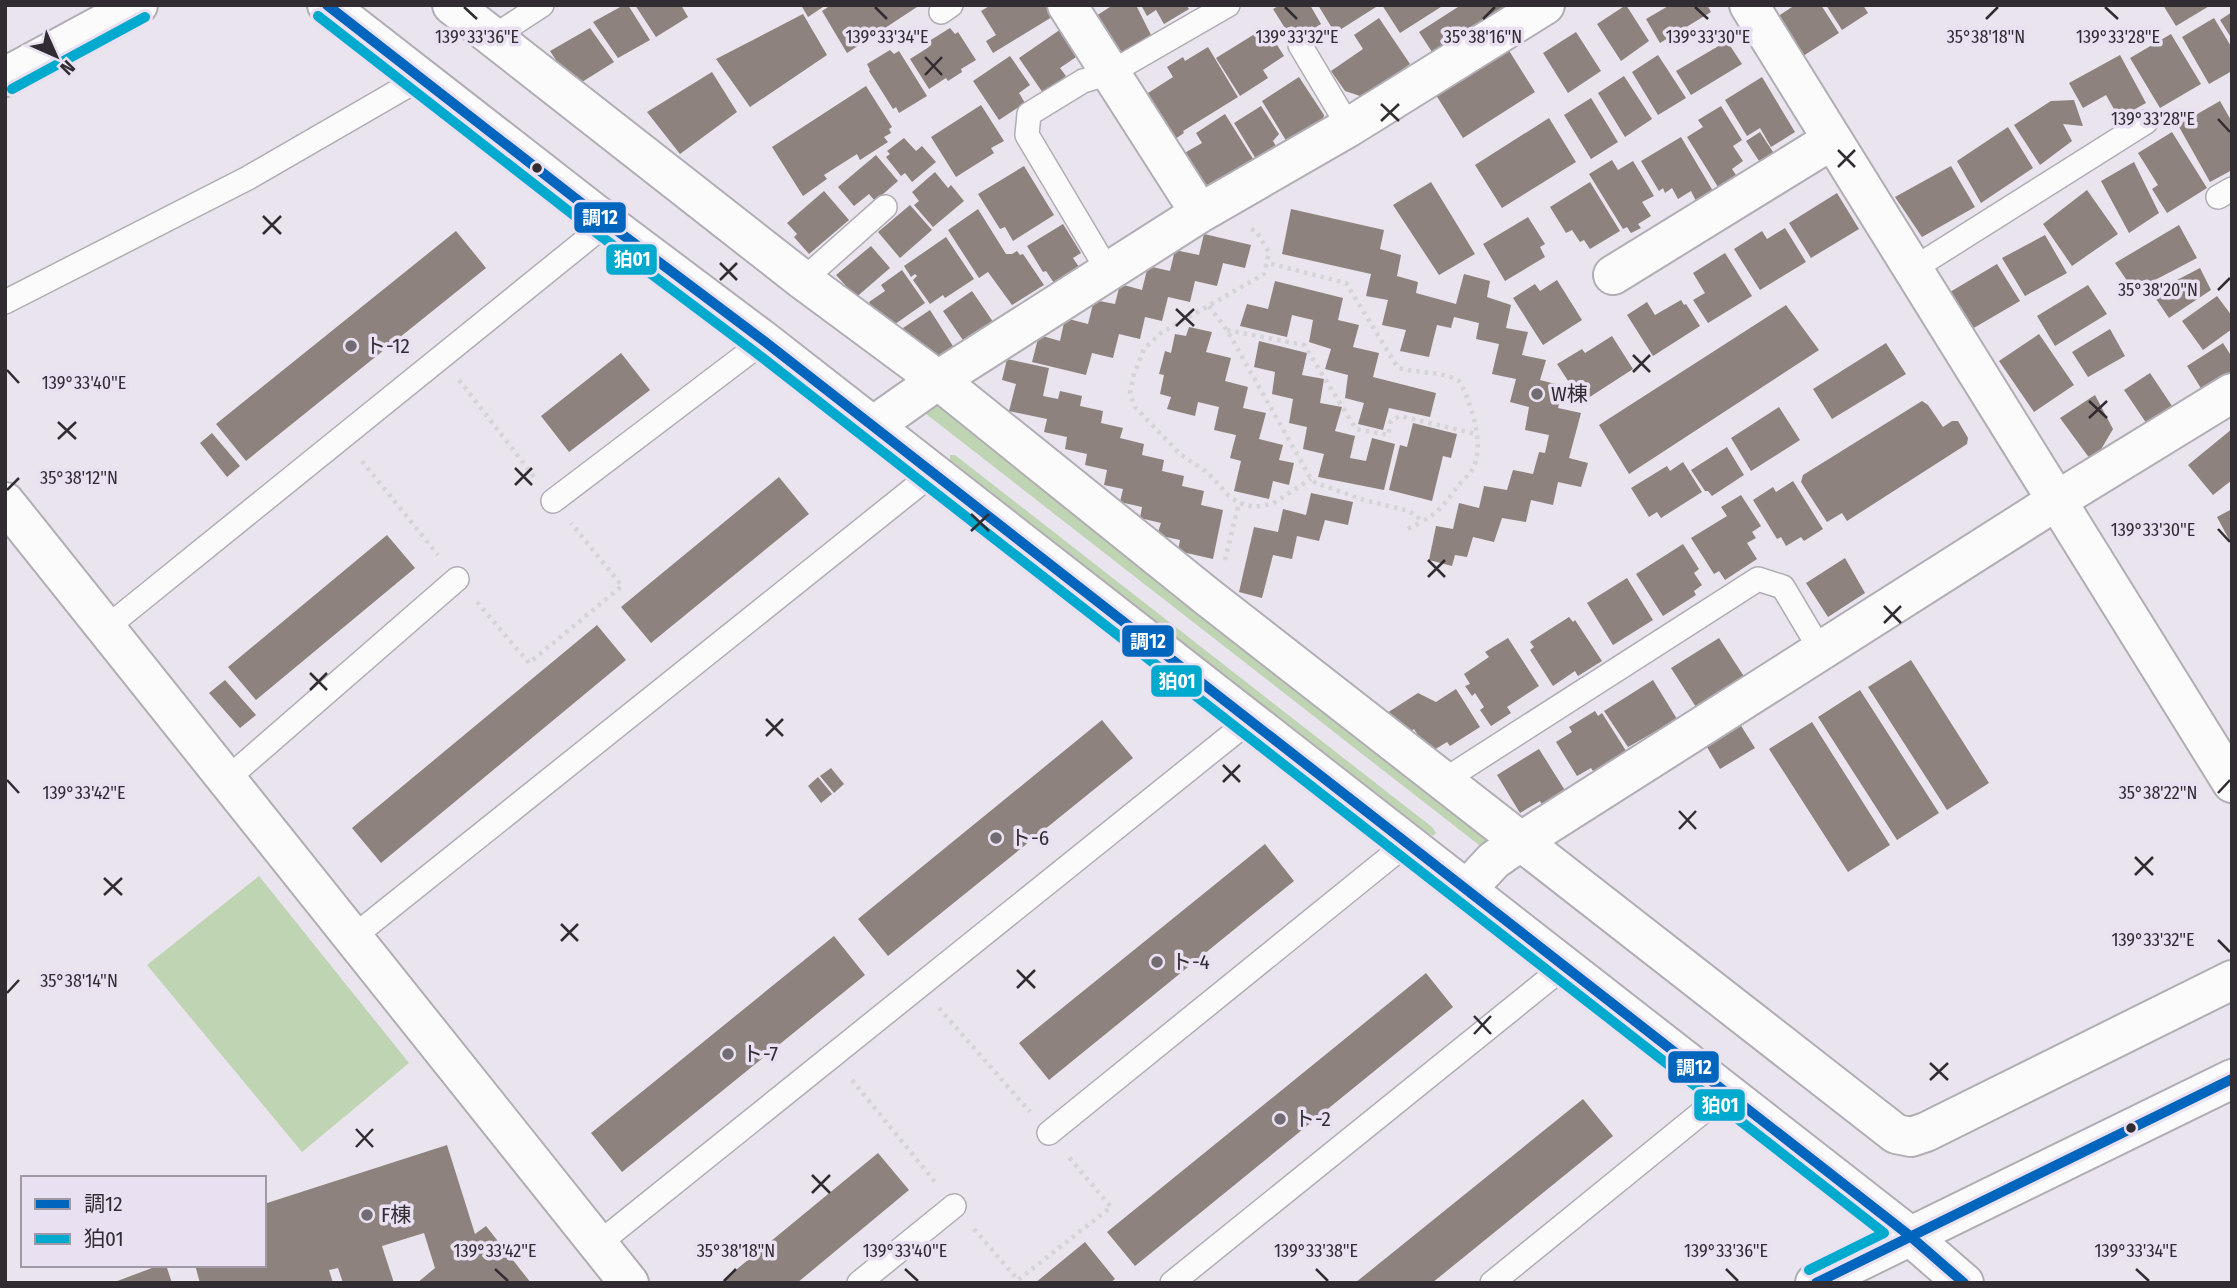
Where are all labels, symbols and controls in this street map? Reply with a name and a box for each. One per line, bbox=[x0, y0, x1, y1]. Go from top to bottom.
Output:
north arrow bbox=[21, 21, 91, 91]
text: 139°33'36"E bbox=[435, 26, 519, 48]
text: 139°33'34"E bbox=[845, 26, 929, 48]
text: 139°33'32"E bbox=[1255, 26, 1339, 48]
text: 35°38'16"N bbox=[1444, 26, 1522, 48]
text: 139°33'30"E bbox=[1666, 26, 1750, 48]
text: 35°38'18"N bbox=[1947, 26, 2025, 48]
text: 139°33'28"E bbox=[2076, 26, 2160, 48]
text: N bbox=[56, 56, 80, 80]
text: 139°33'28"E bbox=[2111, 108, 2195, 130]
unlabelled marker bbox=[530, 161, 544, 175]
line badge: 調12 bbox=[573, 201, 627, 234]
text: 調12 bbox=[582, 206, 618, 229]
line badge: 狛01 bbox=[605, 243, 658, 276]
text: 狛01 bbox=[614, 248, 651, 271]
text: 35°38'20"N bbox=[2118, 279, 2198, 301]
place label: ト-12 bbox=[365, 333, 410, 359]
marker: ト-12 bbox=[343, 338, 359, 354]
text: 139°33'40"E bbox=[42, 372, 126, 394]
place label: W棟 bbox=[1551, 381, 1588, 407]
marker: W棟 bbox=[1529, 386, 1545, 402]
text: 35°38'12"N bbox=[40, 467, 118, 489]
text: 139°33'30"E bbox=[2111, 519, 2195, 541]
line badge: 調12 bbox=[1121, 624, 1175, 658]
text: 調12 bbox=[1130, 630, 1166, 653]
line badge: 狛01 bbox=[1150, 664, 1203, 698]
text: 狛01 bbox=[1159, 670, 1196, 693]
text: 139°33'42"E bbox=[43, 782, 125, 804]
text: 35°38'22"N bbox=[2119, 782, 2197, 804]
place label: ト-6 bbox=[1010, 825, 1049, 851]
marker: ト-6 bbox=[988, 830, 1004, 846]
text: 139°33'32"E bbox=[2111, 929, 2195, 951]
place label: ト-4 bbox=[1171, 949, 1210, 975]
marker: ト-4 bbox=[1149, 954, 1165, 970]
text: 35°38'14"N bbox=[40, 970, 118, 992]
place label: ト-7 bbox=[742, 1041, 778, 1067]
marker: ト-7 bbox=[720, 1046, 736, 1062]
line badge: 調12 bbox=[1667, 1050, 1720, 1084]
text: 調12 bbox=[1676, 1056, 1712, 1079]
line badge: 狛01 bbox=[1693, 1088, 1746, 1122]
text: 狛01 bbox=[1702, 1094, 1739, 1117]
place label: ト-2 bbox=[1294, 1106, 1331, 1132]
marker: ト-2 bbox=[1272, 1111, 1288, 1127]
unlabelled marker bbox=[2124, 1121, 2138, 1135]
legend bbox=[21, 1176, 266, 1267]
text: 調12 bbox=[84, 1191, 122, 1217]
place label: F棟 bbox=[381, 1202, 411, 1228]
marker: F棟 bbox=[359, 1207, 375, 1223]
text: 狛01 bbox=[84, 1226, 124, 1252]
text: 139°33'42"E bbox=[454, 1240, 536, 1262]
text: 35°38'18"N bbox=[697, 1240, 775, 1262]
text: 139°33'40"E bbox=[863, 1240, 947, 1262]
text: 139°33'38"E bbox=[1274, 1240, 1358, 1262]
text: 139°33'36"E bbox=[1684, 1240, 1768, 1262]
text: 139°33'34"E bbox=[2094, 1240, 2178, 1262]

